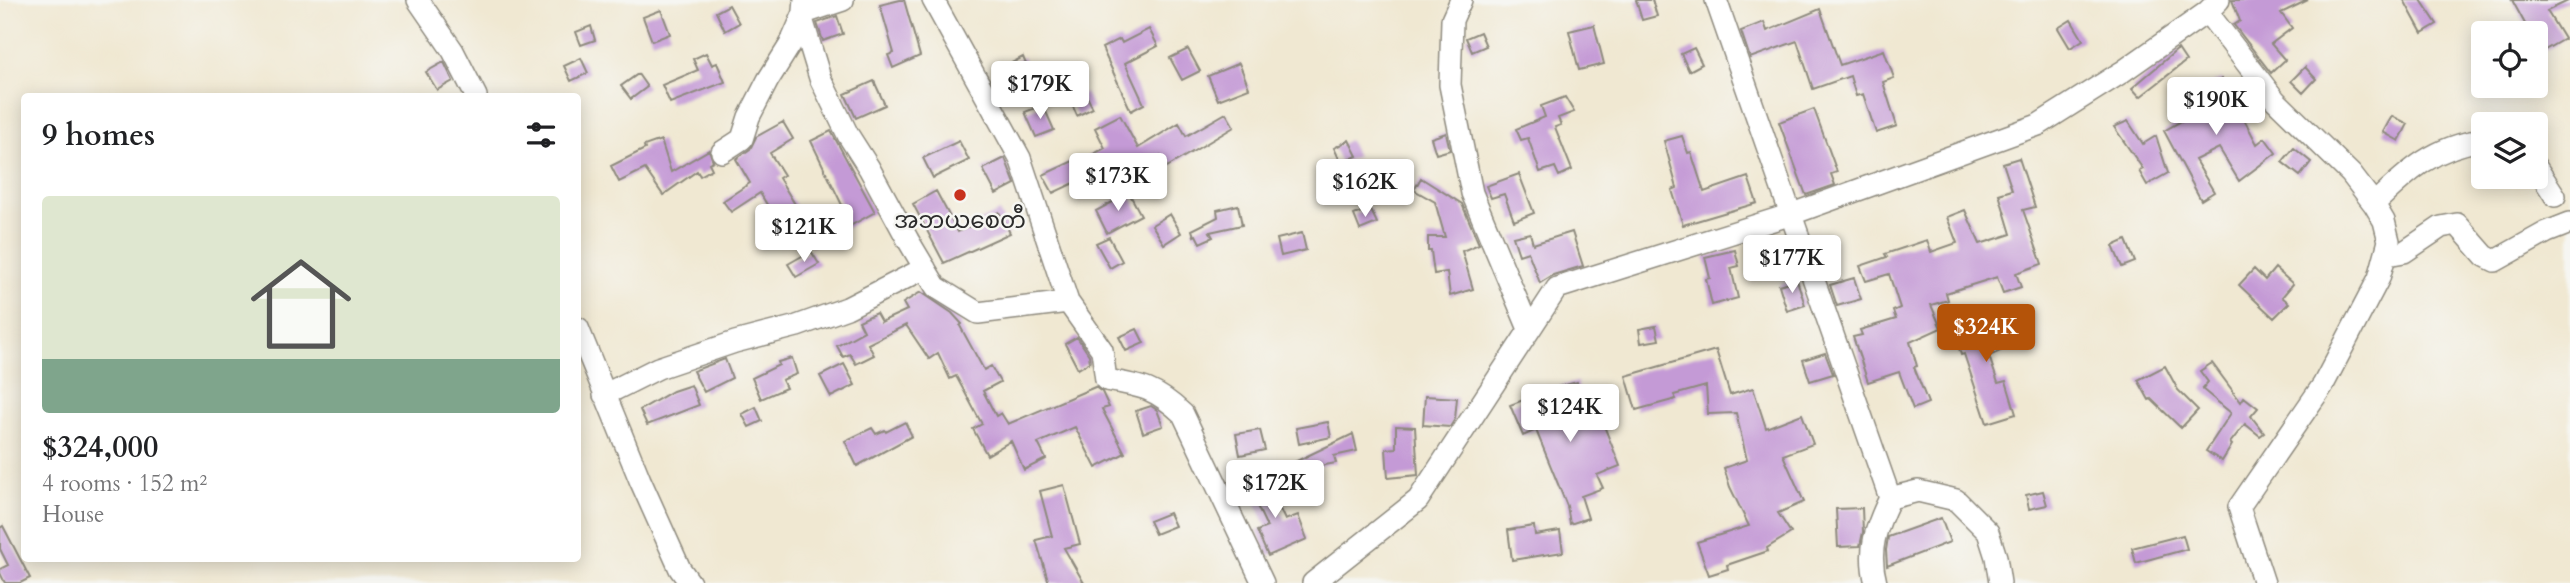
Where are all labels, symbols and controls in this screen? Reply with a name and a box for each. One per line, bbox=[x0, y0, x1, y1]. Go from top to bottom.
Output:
map controls bbox=[2471, 21, 2548, 189]
button: locate bbox=[2471, 21, 2548, 98]
pin: $179K bbox=[991, 61, 1089, 121]
text: $179K bbox=[1007, 68, 1073, 99]
pin: $190K bbox=[2167, 78, 2265, 137]
text: $190K bbox=[2183, 84, 2249, 115]
button: layers bbox=[2471, 112, 2548, 189]
text: 9 homes bbox=[42, 115, 155, 156]
icon: filters bbox=[522, 116, 560, 154]
pin: $173K bbox=[1069, 154, 1167, 213]
text: $173K bbox=[1085, 160, 1151, 191]
pin: $162K bbox=[1316, 160, 1414, 219]
text: $162K bbox=[1332, 166, 1398, 197]
marker: အဘယစေတီ bbox=[952, 187, 968, 203]
pin: $121K bbox=[755, 204, 853, 264]
place label: အဘယစေတီ bbox=[894, 204, 1026, 236]
text: $121K bbox=[771, 211, 837, 242]
pin: $177K bbox=[1743, 236, 1841, 295]
icon: home bbox=[238, 241, 364, 367]
text: $177K bbox=[1759, 242, 1825, 273]
pin: $324K bbox=[1937, 304, 2035, 364]
text: $324K bbox=[1953, 311, 2019, 342]
pin: $124K bbox=[1521, 384, 1619, 444]
text: $124K bbox=[1537, 391, 1603, 422]
text: $324,000 bbox=[42, 427, 158, 468]
pin: $172K bbox=[1226, 461, 1324, 520]
text: $172K bbox=[1242, 467, 1308, 498]
text: 4 rooms · 152 m² bbox=[42, 468, 207, 499]
text: House bbox=[42, 499, 104, 530]

